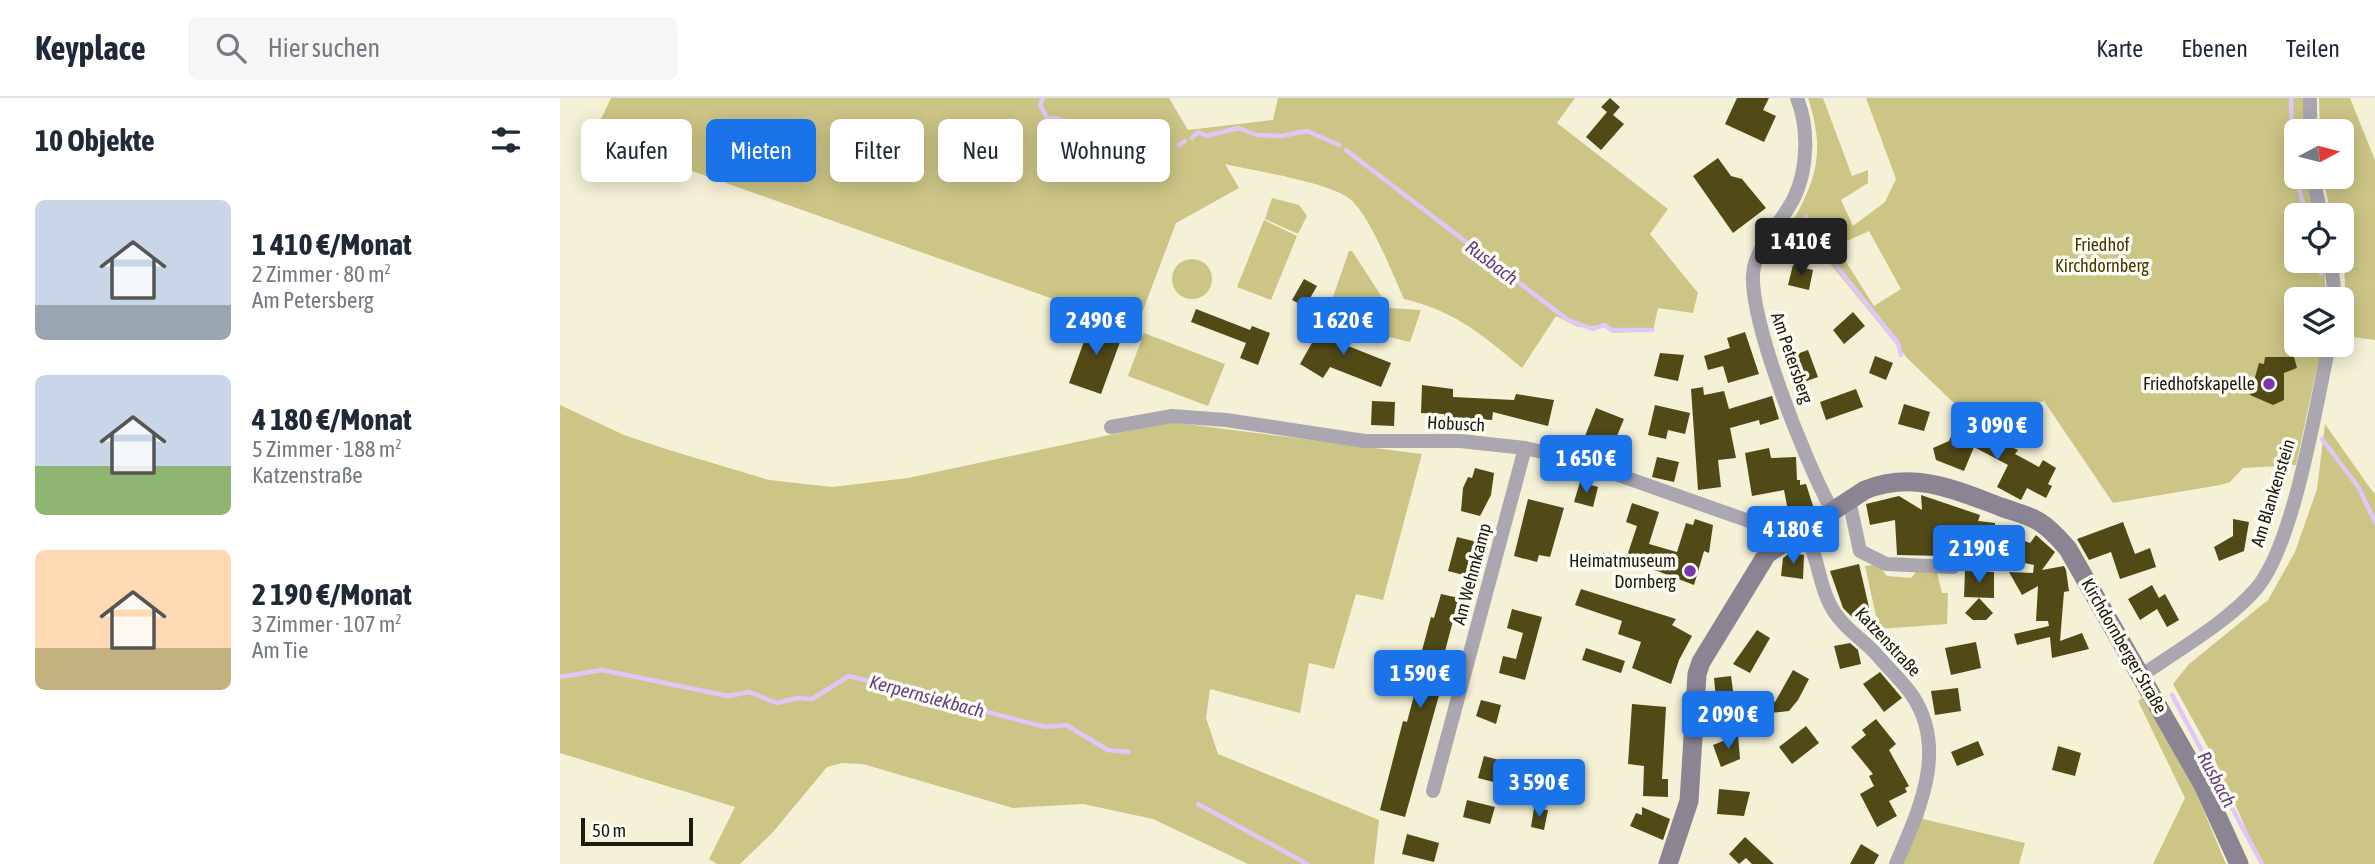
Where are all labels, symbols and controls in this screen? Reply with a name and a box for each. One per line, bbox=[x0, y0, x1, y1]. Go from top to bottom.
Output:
search box bbox=[188, 17, 678, 80]
text: Keyplace bbox=[35, 29, 146, 67]
icon: search bbox=[212, 29, 250, 67]
text: Hier suchen bbox=[268, 33, 380, 63]
text: Karte bbox=[2096, 35, 2143, 62]
text: Ebenen bbox=[2181, 35, 2248, 62]
text: Teilen bbox=[2286, 35, 2340, 62]
chip: Kaufen bbox=[581, 119, 692, 182]
chip: Mieten bbox=[706, 119, 816, 182]
chip: Filter bbox=[830, 119, 924, 182]
chip: Neu bbox=[938, 119, 1023, 182]
chip: Wohnung bbox=[1037, 119, 1170, 182]
north arrow bbox=[2284, 119, 2354, 189]
map controls bbox=[2284, 119, 2354, 357]
icon: filters bbox=[487, 121, 525, 159]
text: 10 Objekte bbox=[35, 123, 155, 157]
button: locate bbox=[2284, 203, 2354, 273]
pin: 1 410 € bbox=[1736, 218, 1866, 278]
text: 1 410 €/Monat bbox=[252, 227, 412, 261]
icon: home bbox=[91, 228, 175, 312]
text: 1 410 € bbox=[1771, 228, 1831, 254]
park label: Friedhof Kirchdornberg bbox=[2055, 234, 2149, 276]
water label: Rusbach bbox=[1462, 235, 1522, 289]
text: 2 Zimmer · 80 m² bbox=[252, 261, 391, 287]
text: Am Petersberg bbox=[252, 287, 374, 313]
button: layers bbox=[2284, 287, 2354, 357]
pin: 2 490 € bbox=[1031, 298, 1161, 357]
pin: 1 620 € bbox=[1278, 298, 1408, 357]
text: 2 490 € bbox=[1066, 307, 1126, 333]
text: 1 620 € bbox=[1313, 307, 1373, 333]
street label: Am Petersberg bbox=[1767, 309, 1818, 406]
place label: Friedhofskapelle bbox=[2143, 373, 2255, 394]
marker: Friedhofskapelle bbox=[2261, 376, 2277, 392]
text: 4 180 €/Monat bbox=[252, 402, 412, 436]
pin: 3 090 € bbox=[1932, 402, 2062, 462]
icon: home bbox=[91, 403, 175, 487]
street label: Hobusch bbox=[1427, 412, 1485, 436]
text: 3 090 € bbox=[1967, 412, 2027, 438]
text: 5 Zimmer · 188 m² bbox=[252, 436, 402, 462]
pin: 1 650 € bbox=[1521, 436, 1651, 495]
street label: Am Blankenstein bbox=[2246, 436, 2299, 549]
text: 1 650 € bbox=[1556, 445, 1616, 471]
text: Katzenstraße bbox=[252, 462, 363, 488]
pin: 4 180 € bbox=[1728, 506, 1858, 566]
text: 4 180 € bbox=[1763, 516, 1823, 542]
street label: Am Wehmkamp bbox=[1448, 521, 1495, 627]
pin: 2 190 € bbox=[1914, 526, 2044, 585]
text: 2 190 € bbox=[1949, 535, 2009, 561]
place label: Heimatmuseum Dornberg bbox=[1569, 550, 1676, 592]
marker: Heimatmuseum Dornberg bbox=[1682, 563, 1698, 579]
street label: Kirchdornberger Straße bbox=[2077, 575, 2172, 717]
text: 2 190 €/Monat bbox=[252, 577, 412, 611]
icon: home bbox=[91, 578, 175, 662]
street label: Katzenstraße bbox=[1851, 603, 1926, 681]
text: 3 Zimmer · 107 m² bbox=[252, 611, 402, 637]
text: Am Tie bbox=[252, 637, 308, 663]
pin: 1 590 € bbox=[1355, 650, 1485, 710]
text: 1 590 € bbox=[1390, 660, 1450, 686]
water label: Kerpernsiekbach bbox=[867, 670, 987, 722]
pin: 2 090 € bbox=[1663, 692, 1793, 751]
text: 2 090 € bbox=[1698, 701, 1758, 727]
water label: Rusbach bbox=[2193, 748, 2241, 810]
pin: 3 590 € bbox=[1474, 760, 1604, 819]
text: 3 590 € bbox=[1509, 769, 1569, 795]
scale bar bbox=[581, 815, 693, 847]
text: 50 m bbox=[592, 819, 626, 841]

